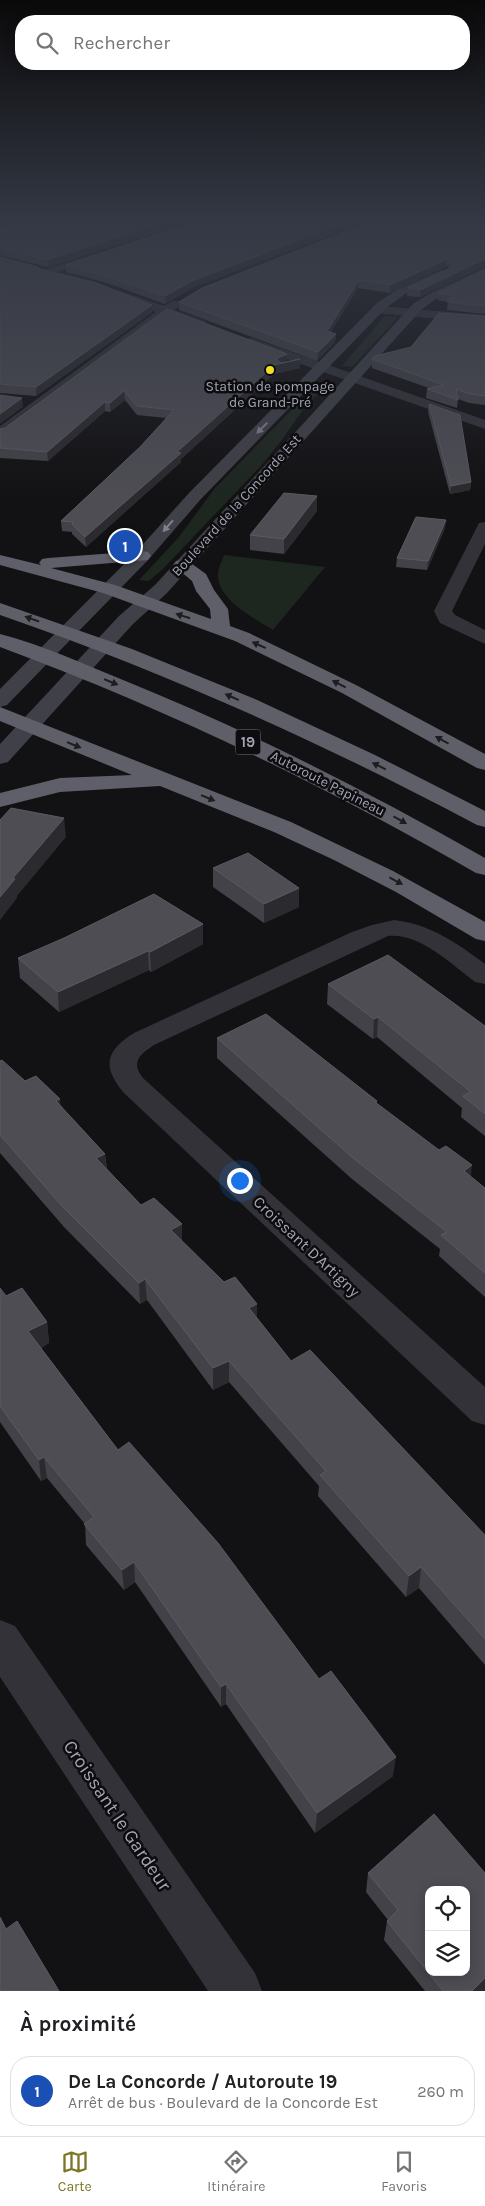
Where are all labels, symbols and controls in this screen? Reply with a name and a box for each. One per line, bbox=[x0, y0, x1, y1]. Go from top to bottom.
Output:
search box bbox=[15, 15, 470, 70]
icon: search bbox=[33, 29, 61, 57]
text: Rechercher bbox=[73, 32, 170, 54]
marker: Station de pompage de Grand-Pré bbox=[264, 364, 276, 376]
place label: Station de pompage de Grand-Pré bbox=[205, 378, 335, 411]
one-way arrow bbox=[256, 422, 268, 434]
street label: Boulevard de la Concorde Est bbox=[168, 431, 305, 580]
one-way arrow bbox=[163, 520, 174, 532]
pin: 1 bbox=[109, 527, 141, 565]
one-way arrow bbox=[175, 612, 190, 620]
one-way arrow bbox=[24, 615, 39, 623]
one-way arrow bbox=[252, 640, 266, 648]
one-way arrow bbox=[104, 678, 119, 686]
one-way arrow bbox=[332, 680, 346, 688]
one-way arrow bbox=[225, 693, 239, 701]
road number: 19 bbox=[236, 730, 260, 754]
one-way arrow bbox=[436, 735, 449, 744]
one-way arrow bbox=[67, 741, 81, 749]
street label: Autoroute Papineau bbox=[268, 747, 388, 820]
one-way arrow bbox=[372, 762, 387, 770]
one-way arrow bbox=[201, 795, 216, 802]
one-way arrow bbox=[392, 816, 407, 824]
one-way arrow bbox=[389, 877, 403, 886]
your location bbox=[227, 1168, 253, 1194]
street label: Croissant D'Artigny bbox=[249, 1192, 364, 1301]
street label: Croissant le Gardeur bbox=[59, 1736, 176, 1895]
map controls bbox=[425, 1886, 470, 1976]
button: locate bbox=[425, 1886, 470, 1931]
button: layers bbox=[425, 1931, 470, 1976]
text: À proximité bbox=[20, 2012, 136, 2036]
text: De La Concorde / Autoroute 19 bbox=[68, 2071, 337, 2093]
text: 1 bbox=[34, 2082, 40, 2101]
text: 260 m bbox=[417, 2082, 464, 2101]
text: Arrêt de bus · Boulevard de la Concorde Est bbox=[68, 2093, 378, 2112]
tab: Carte bbox=[58, 2148, 92, 2195]
tab: Itinéraire bbox=[207, 2148, 266, 2195]
tab: Favoris bbox=[381, 2148, 427, 2195]

